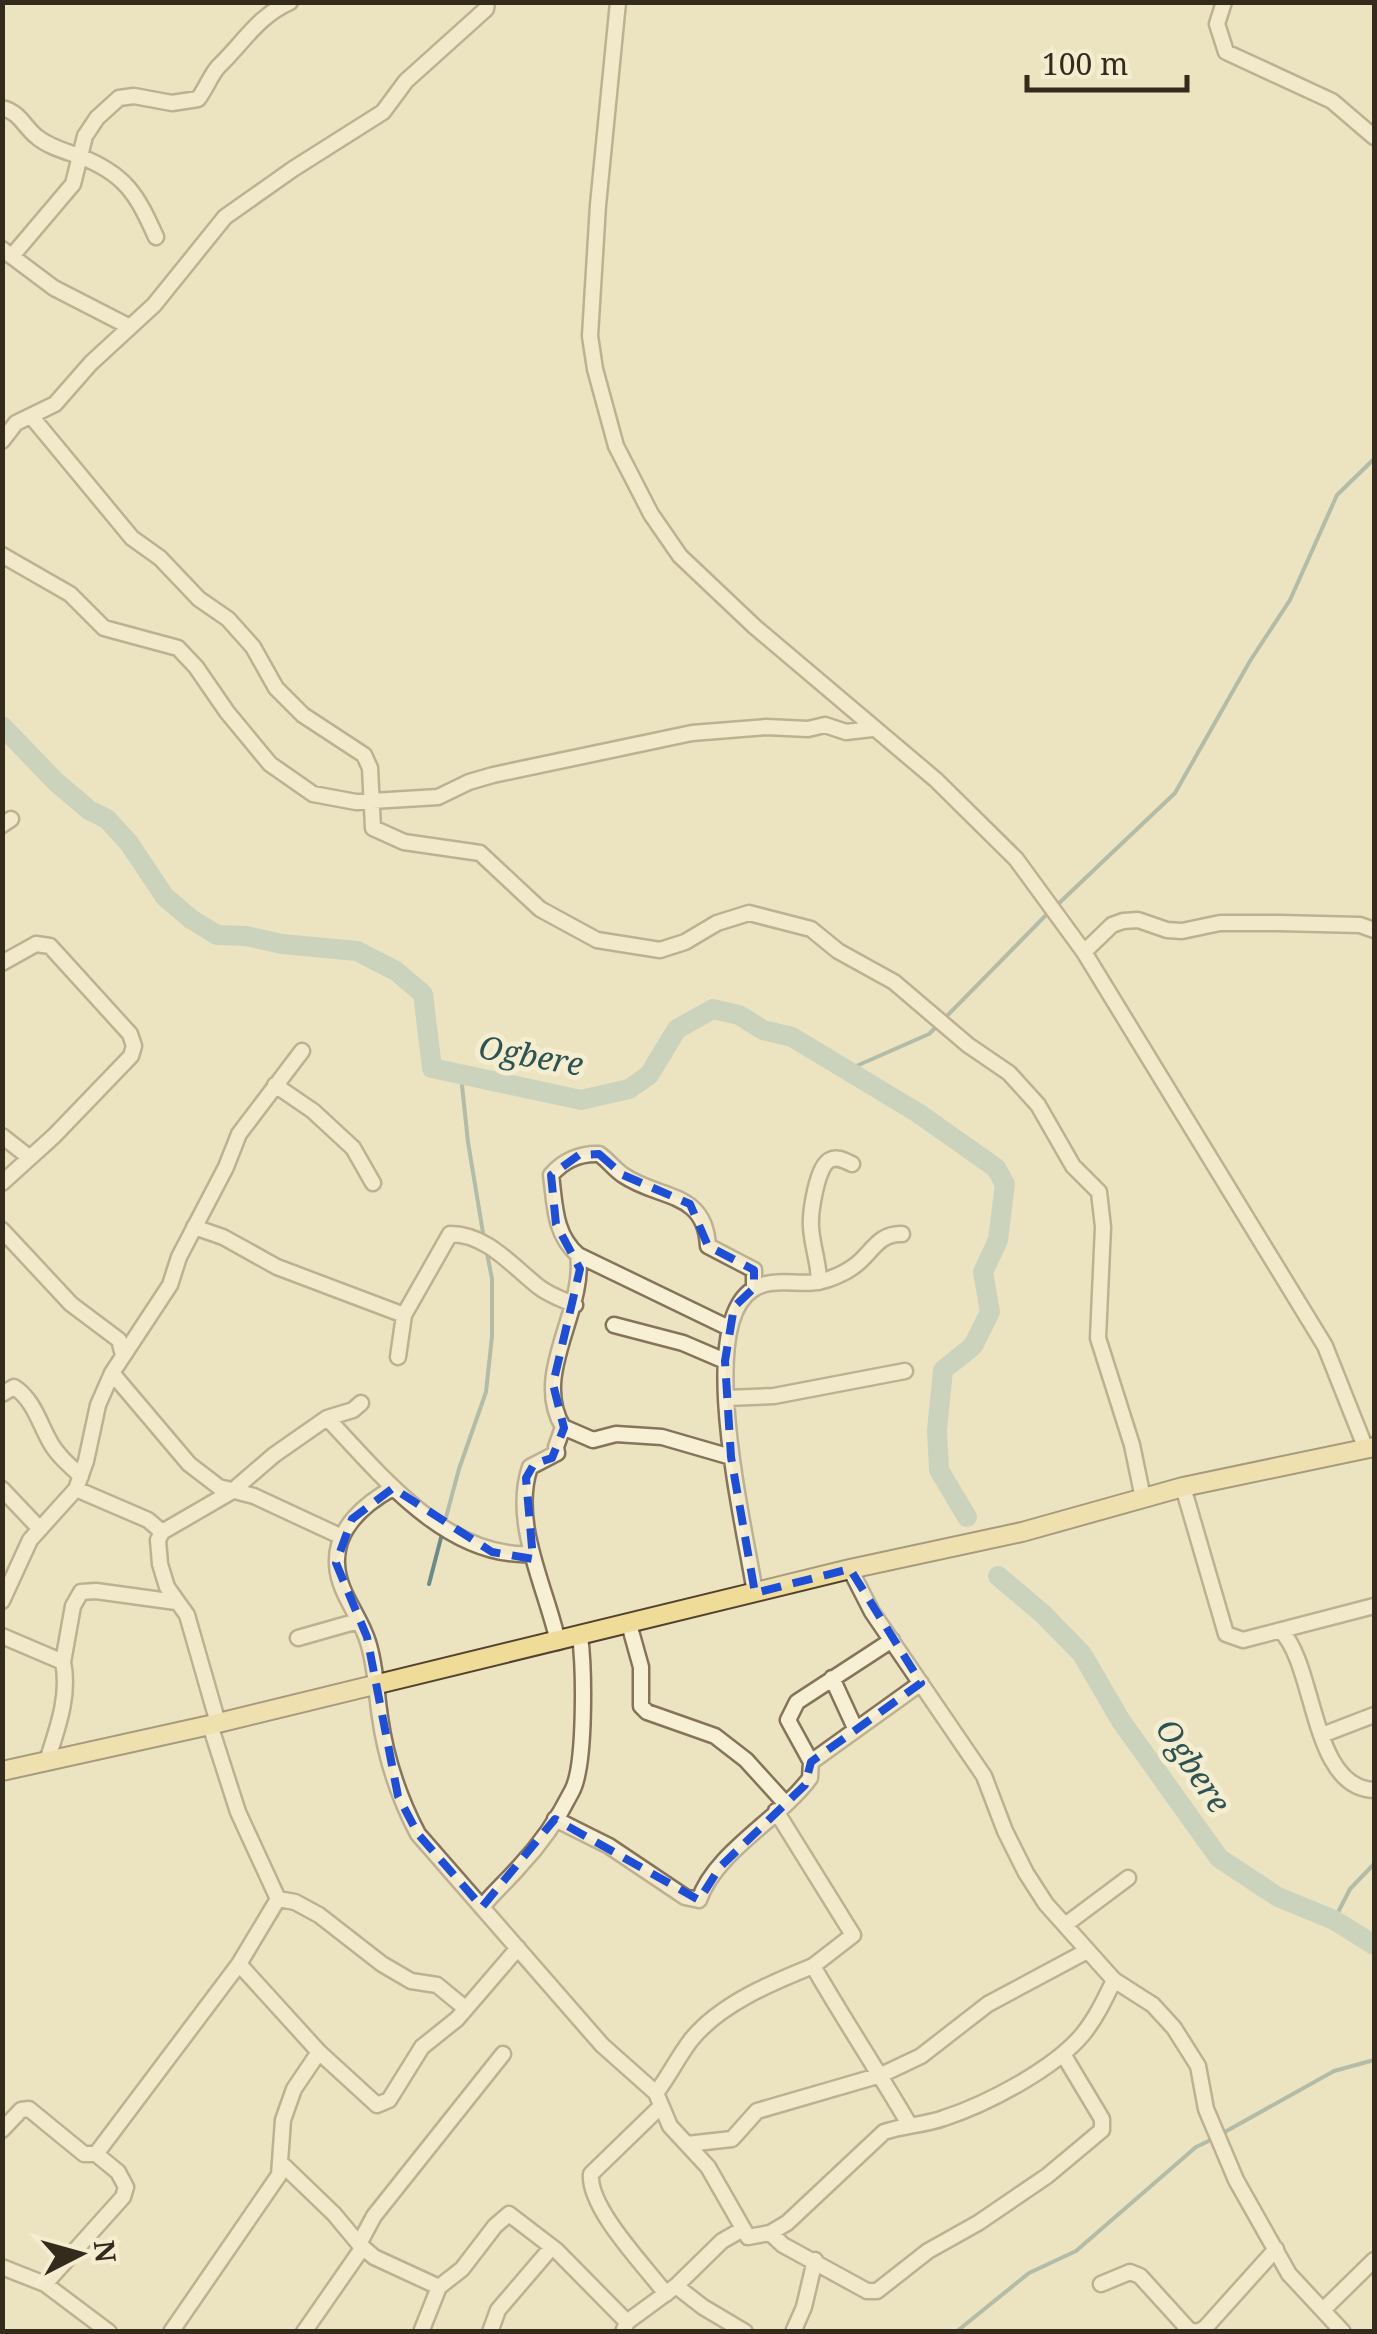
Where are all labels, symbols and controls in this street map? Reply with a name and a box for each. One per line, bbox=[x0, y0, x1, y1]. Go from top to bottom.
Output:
scale bar bbox=[1027, 30, 1187, 92]
text: 100 m bbox=[1042, 43, 1128, 84]
water label: Ogbere bbox=[476, 1024, 587, 1085]
water label: Ogbere bbox=[1147, 1709, 1242, 1821]
north arrow bbox=[30, 2204, 130, 2304]
text: N bbox=[86, 2238, 126, 2264]

